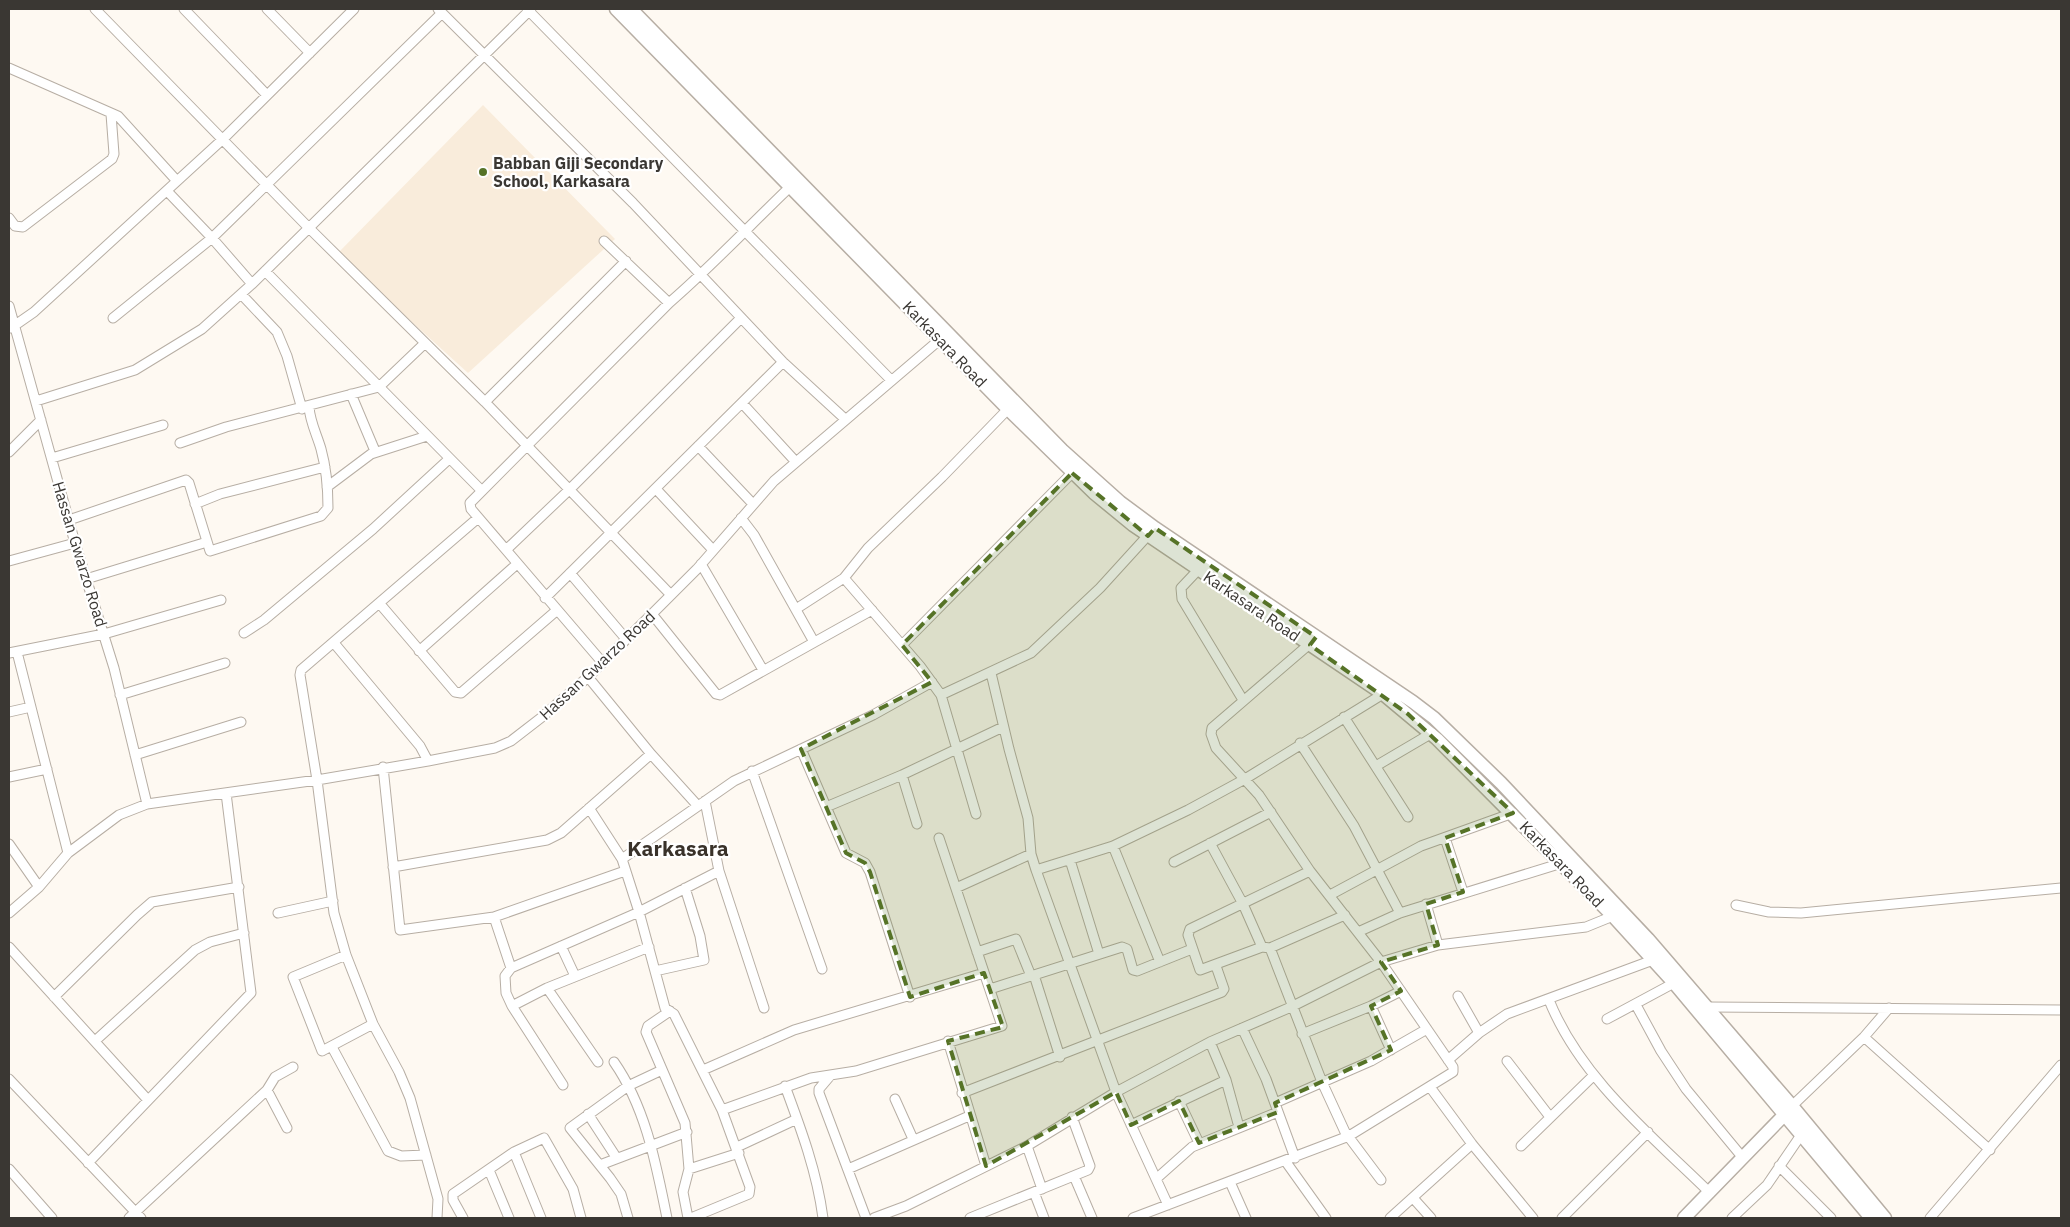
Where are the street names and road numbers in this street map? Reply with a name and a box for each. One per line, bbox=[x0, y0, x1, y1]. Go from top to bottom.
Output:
street label: Karkasara Road bbox=[899, 297, 991, 391]
street label: Hassan Gwarzo Road bbox=[48, 479, 112, 629]
street label: Karkasara Road bbox=[1200, 566, 1304, 646]
street label: Hassan Gwarzo Road bbox=[535, 606, 659, 724]
street label: Karkasara Road bbox=[1516, 817, 1608, 911]

